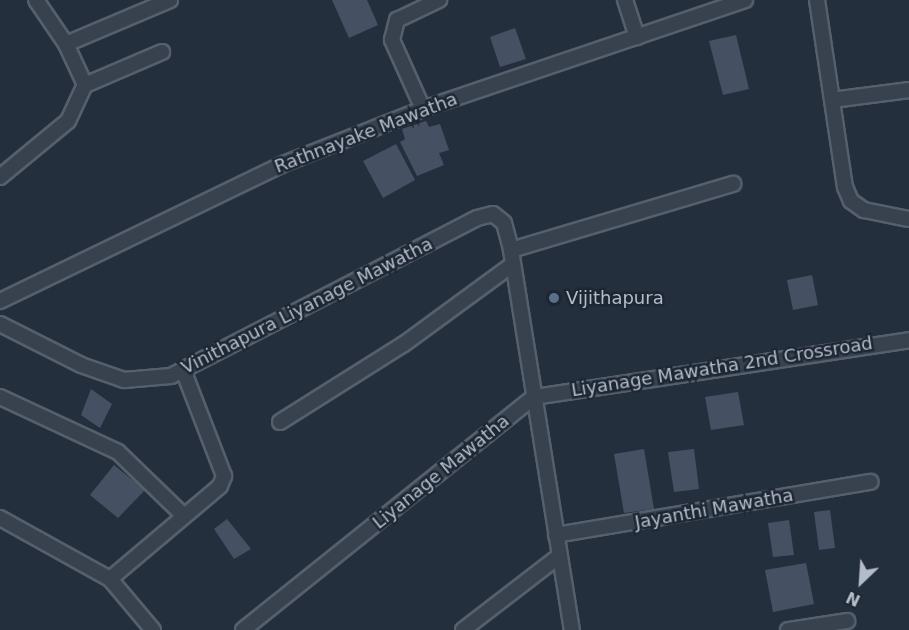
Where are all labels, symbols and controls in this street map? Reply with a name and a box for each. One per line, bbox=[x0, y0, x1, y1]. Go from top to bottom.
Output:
street label: Rathnayake Mawatha bbox=[272, 88, 460, 178]
street label: Vinithapura Liyanage Mawatha bbox=[178, 233, 436, 379]
place label: Vijithapura bbox=[566, 287, 664, 309]
marker: Vijithapura bbox=[547, 291, 561, 305]
street label: Liyanage Mawatha 2nd Crossroad bbox=[570, 332, 874, 402]
street label: Liyanage Mawatha bbox=[368, 410, 514, 534]
street label: Jayanthi Mawatha bbox=[633, 484, 795, 534]
north arrow bbox=[831, 552, 891, 612]
text: N bbox=[843, 587, 863, 610]

